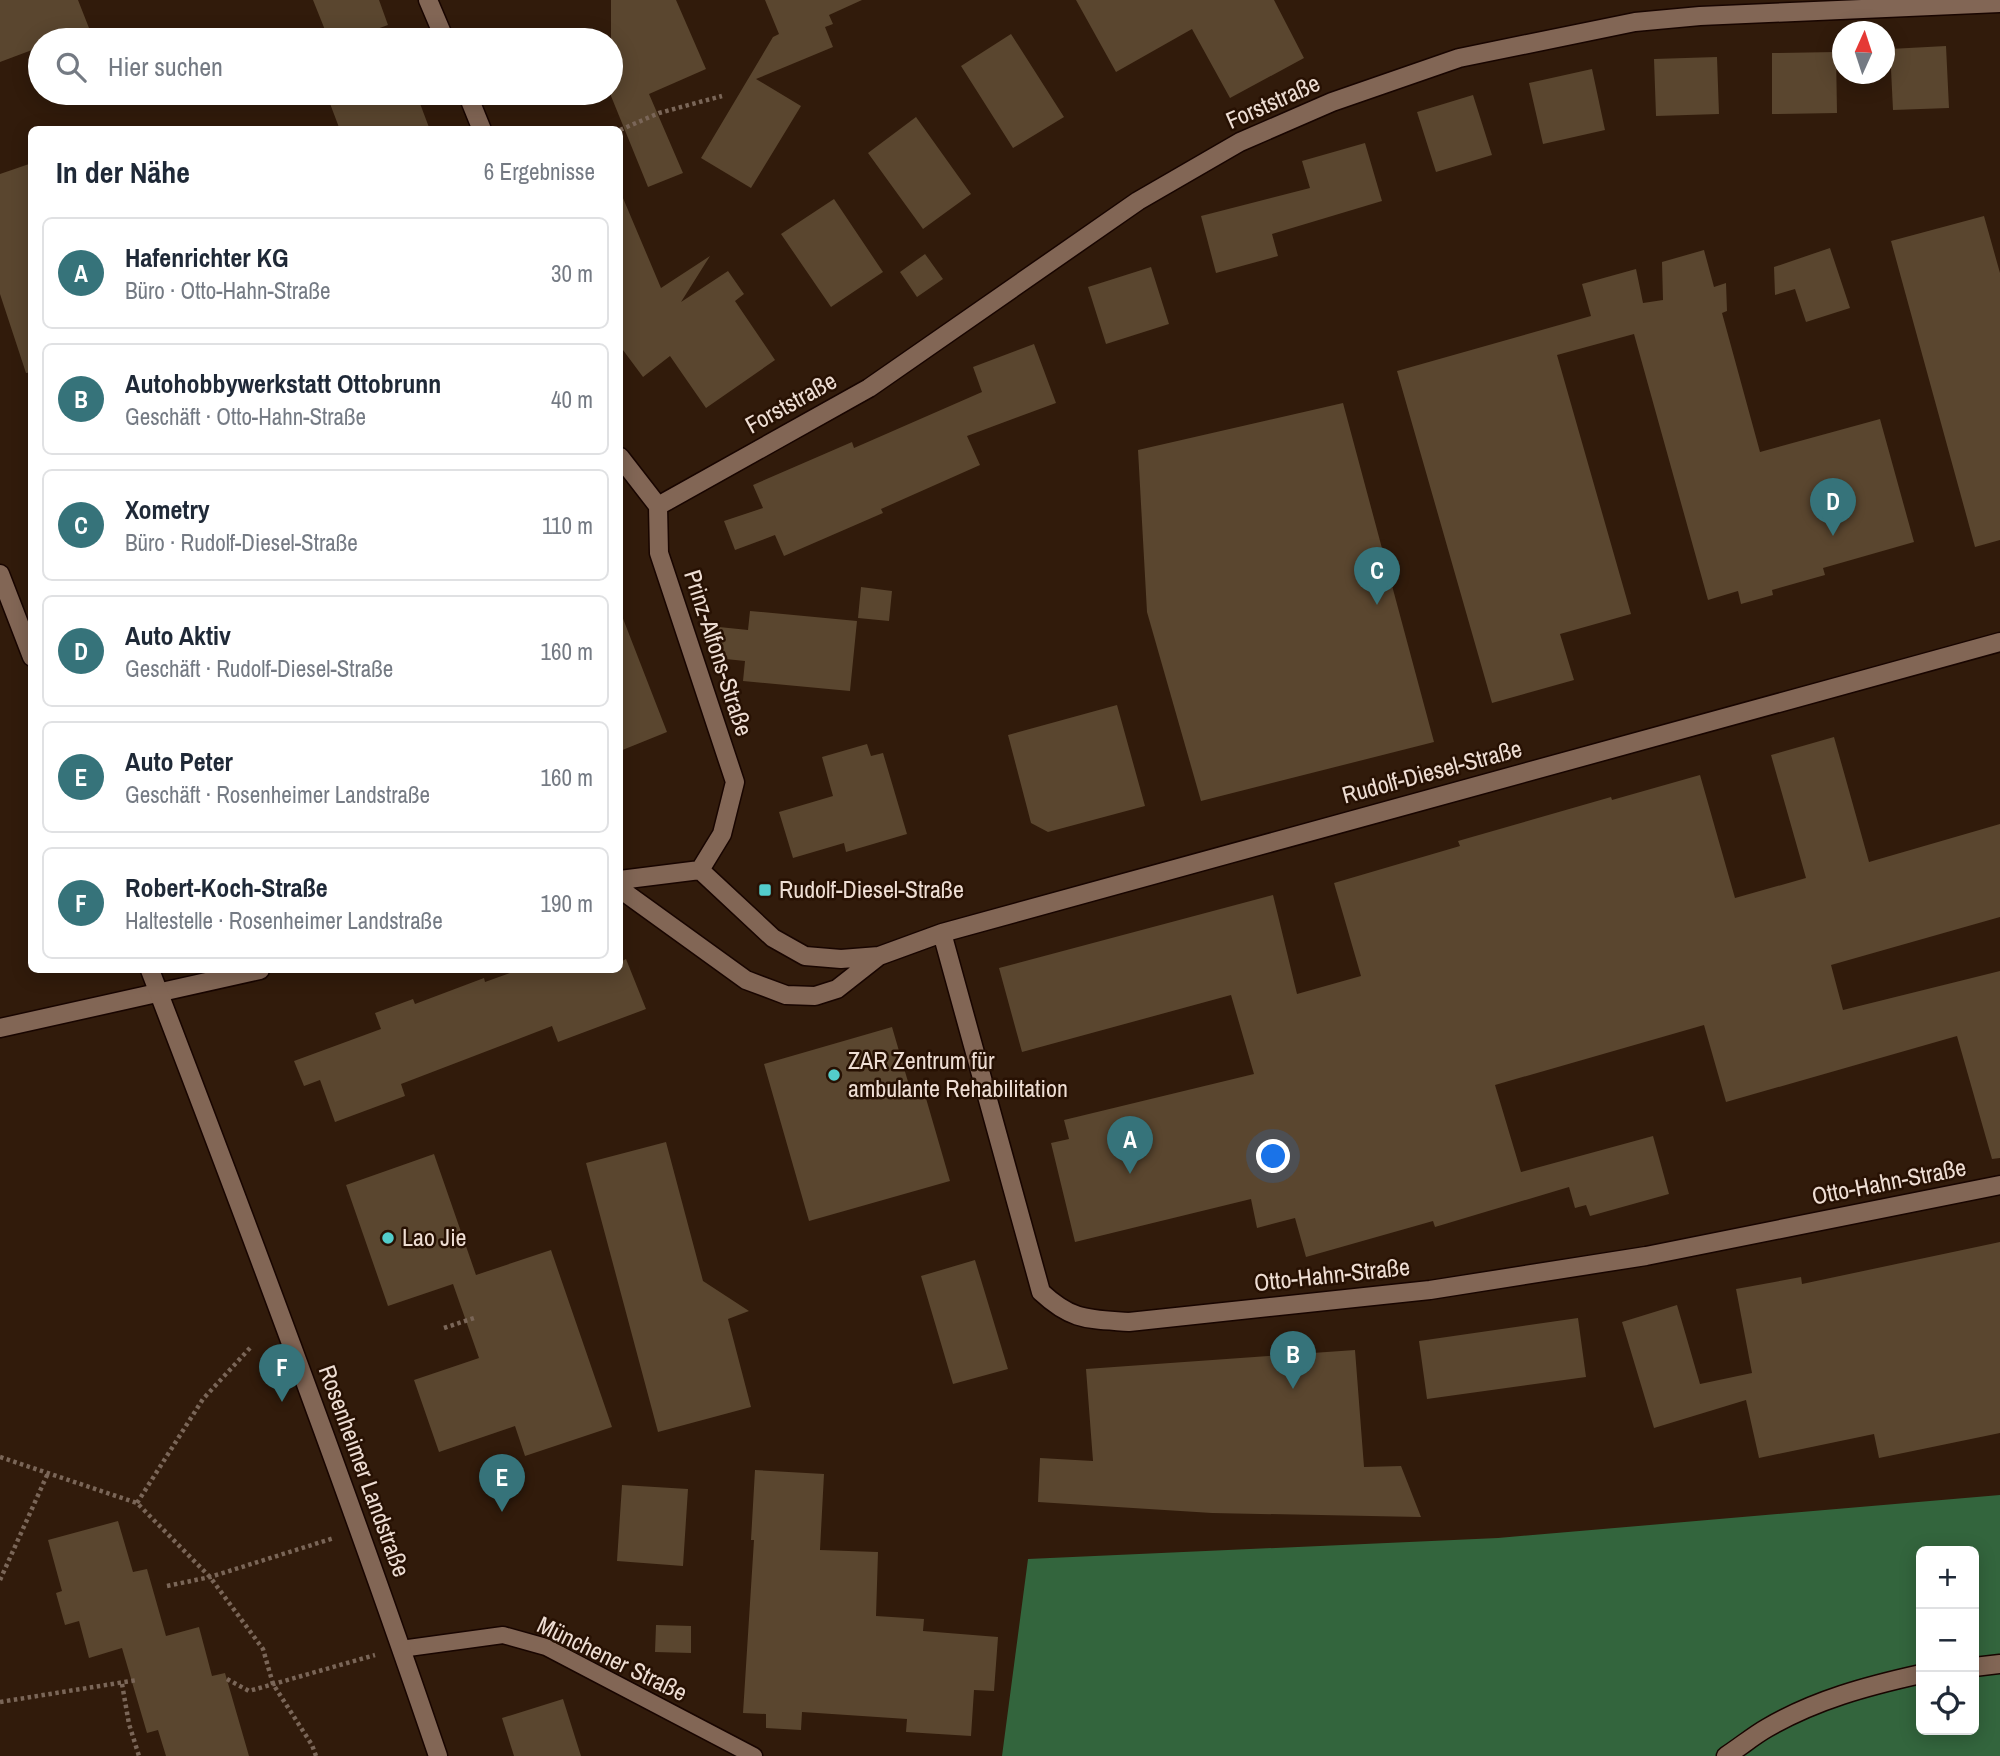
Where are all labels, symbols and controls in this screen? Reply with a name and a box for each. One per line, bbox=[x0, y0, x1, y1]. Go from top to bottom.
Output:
north arrow bbox=[1832, 21, 1895, 84]
search box bbox=[28, 28, 623, 105]
icon: search bbox=[52, 48, 90, 86]
text: Hier suchen bbox=[108, 49, 223, 84]
street label: Forststraße bbox=[1221, 66, 1325, 136]
text: In der Nähe bbox=[56, 152, 190, 192]
text: 6 Ergebnisse bbox=[484, 156, 595, 187]
text: Hafenrichter KG bbox=[125, 240, 289, 275]
text: A bbox=[74, 258, 88, 289]
text: 30 m bbox=[551, 258, 593, 289]
text: Büro · Otto-Hahn-Straße bbox=[125, 275, 330, 306]
street label: Forststraße bbox=[739, 364, 842, 440]
text: Autohobbywerkstatt Ottobrunn bbox=[125, 366, 441, 401]
text: B bbox=[74, 384, 88, 415]
text: 40 m bbox=[551, 384, 593, 415]
text: Geschäft · Otto-Hahn-Straße bbox=[125, 401, 366, 432]
pin: D bbox=[1810, 478, 1856, 536]
text: Xometry bbox=[125, 492, 210, 527]
text: C bbox=[74, 510, 88, 541]
text: 110 m bbox=[542, 510, 593, 541]
text: Büro · Rudolf-Diesel-Straße bbox=[125, 527, 358, 558]
pin: C bbox=[1354, 547, 1400, 605]
street label: Prinz-Alfons-Straße bbox=[677, 566, 761, 740]
text: Auto Aktiv bbox=[125, 618, 231, 653]
text: D bbox=[74, 636, 88, 667]
text: 160 m bbox=[541, 636, 593, 667]
text: Geschäft · Rudolf-Diesel-Straße bbox=[125, 653, 393, 684]
street label: Rudolf-Diesel-Straße bbox=[1338, 732, 1525, 810]
text: Auto Peter bbox=[125, 744, 233, 779]
text: E bbox=[75, 762, 87, 793]
text: 160 m bbox=[541, 762, 593, 793]
text: Geschäft · Rosenheimer Landstraße bbox=[125, 779, 430, 810]
text: Robert-Koch-Straße bbox=[125, 870, 328, 905]
place label: Rudolf-Diesel-Straße bbox=[779, 873, 964, 905]
marker: Rudolf-Diesel-Straße bbox=[757, 882, 773, 898]
text: F bbox=[75, 888, 87, 919]
text: 190 m bbox=[541, 888, 593, 919]
text: Haltestelle · Rosenheimer Landstraße bbox=[125, 905, 443, 936]
place label: ZAR Zentrum für ambulante Rehabilitation bbox=[848, 1044, 1068, 1104]
marker: ZAR Zentrum für ambulante Rehabilitation bbox=[826, 1067, 842, 1083]
pin: A bbox=[1107, 1116, 1153, 1174]
your location bbox=[1256, 1139, 1290, 1173]
street label: Otto-Hahn-Straße bbox=[1809, 1150, 1969, 1212]
place label: Lao Jie bbox=[402, 1221, 467, 1253]
marker: Lao Jie bbox=[380, 1230, 396, 1246]
street label: Otto-Hahn-Straße bbox=[1252, 1250, 1411, 1298]
pin: B bbox=[1270, 1331, 1316, 1389]
pin: F bbox=[259, 1344, 305, 1402]
street label: Rosenheimer Landstraße bbox=[312, 1360, 418, 1581]
pin: E bbox=[479, 1454, 525, 1512]
map controls bbox=[1916, 1546, 1979, 1735]
button: + bbox=[1916, 1546, 1979, 1609]
street label: Münchener Straße bbox=[532, 1608, 693, 1708]
button: − bbox=[1916, 1609, 1979, 1672]
button: locate bbox=[1916, 1672, 1979, 1735]

